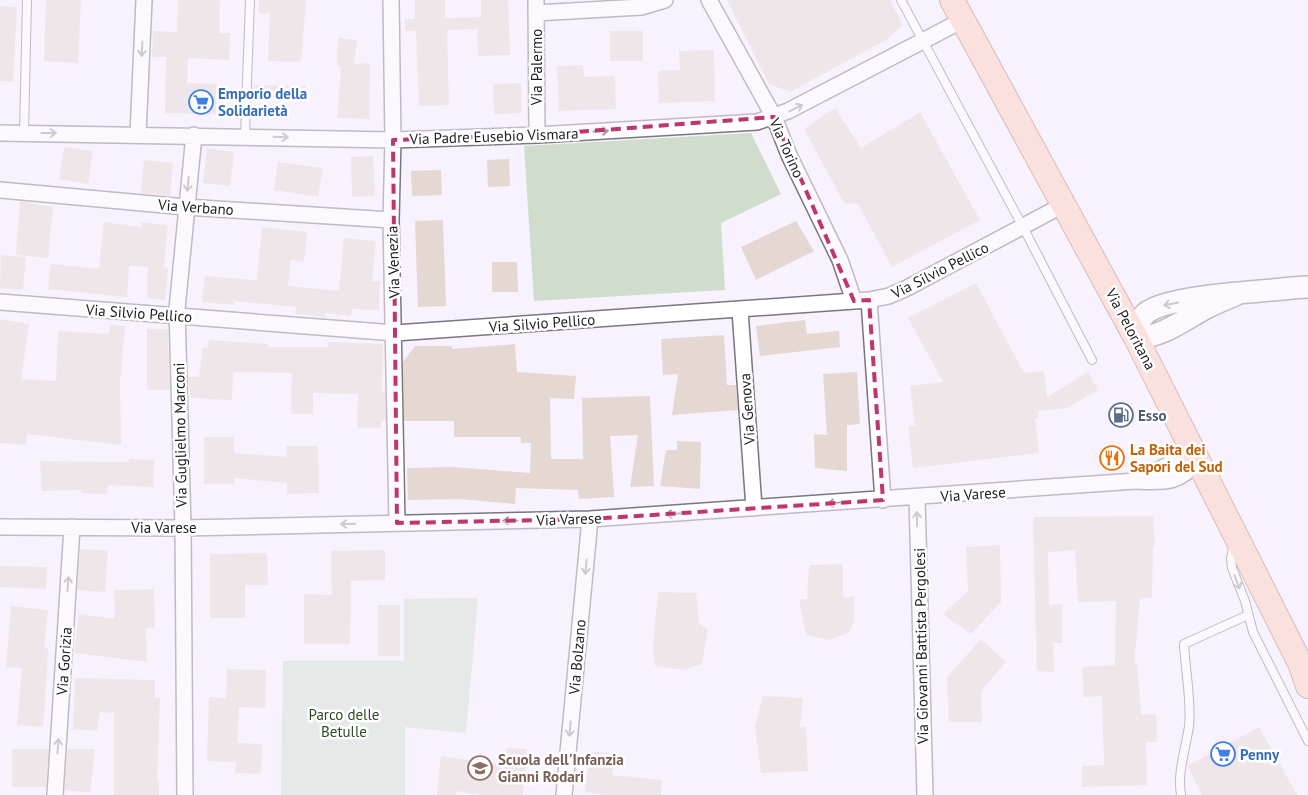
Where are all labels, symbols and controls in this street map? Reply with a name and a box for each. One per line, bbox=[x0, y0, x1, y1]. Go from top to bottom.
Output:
street label: Via Palermo bbox=[527, 29, 546, 106]
one-way arrow bbox=[137, 40, 146, 56]
place label: Emporio della Solidarietà bbox=[218, 84, 307, 120]
supermarket icon: Emporio della Solidarietà bbox=[188, 89, 214, 115]
one-way arrow bbox=[788, 103, 803, 113]
street label: Via Torino bbox=[765, 114, 809, 181]
street label: Via Padre Eusebio Vismara bbox=[408, 124, 579, 148]
one-way arrow bbox=[593, 126, 609, 135]
one-way arrow bbox=[40, 128, 56, 138]
one-way arrow bbox=[273, 132, 289, 141]
one-way arrow bbox=[184, 175, 193, 191]
street label: Via Verbano bbox=[157, 195, 234, 219]
street label: Via Venezia bbox=[382, 225, 404, 300]
street label: Via Silvio Pellico bbox=[887, 237, 992, 303]
street label: Via Peloritana bbox=[1101, 284, 1160, 373]
one-way arrow bbox=[1164, 299, 1180, 309]
street label: Via Silvio Pellico bbox=[84, 300, 193, 326]
street label: Via Silvio Pellico bbox=[487, 310, 596, 336]
street label: Via Guglielmo Marconi bbox=[169, 362, 191, 509]
street label: Via Genova bbox=[735, 373, 759, 446]
fuel station icon: Esso bbox=[1108, 402, 1134, 428]
place label: Esso bbox=[1138, 406, 1167, 425]
place label: La Baita dei Sapori del Sud bbox=[1130, 440, 1223, 476]
restaurant icon: La Baita dei Sapori del Sud bbox=[1099, 445, 1125, 471]
street label: Via Varese bbox=[939, 482, 1006, 506]
one-way arrow bbox=[827, 499, 843, 508]
street label: Via Varese bbox=[535, 508, 602, 530]
one-way arrow bbox=[665, 509, 681, 518]
one-way arrow bbox=[913, 511, 922, 527]
one-way arrow bbox=[503, 516, 519, 525]
street label: Via Varese bbox=[130, 518, 197, 537]
one-way arrow bbox=[340, 519, 356, 529]
street label: Via Giovanni Battista Pergolesi bbox=[910, 548, 932, 745]
one-way arrow bbox=[581, 559, 591, 575]
one-way arrow bbox=[1233, 574, 1242, 589]
one-way arrow bbox=[64, 576, 73, 592]
street label: Via Bolzano bbox=[564, 619, 590, 696]
street label: Via Gorizia bbox=[52, 626, 76, 697]
park label: Parco delle Betulle bbox=[309, 705, 379, 741]
one-way arrow bbox=[565, 721, 575, 737]
one-way arrow bbox=[54, 739, 63, 755]
supermarket icon: Penny bbox=[1210, 741, 1236, 767]
place label: Penny bbox=[1240, 745, 1280, 764]
place label: Scuola dell'Infanzia Gianni Rodari bbox=[498, 750, 624, 786]
school or university icon: Scuola dell'Infanzia Gianni Rodari bbox=[467, 755, 493, 781]

